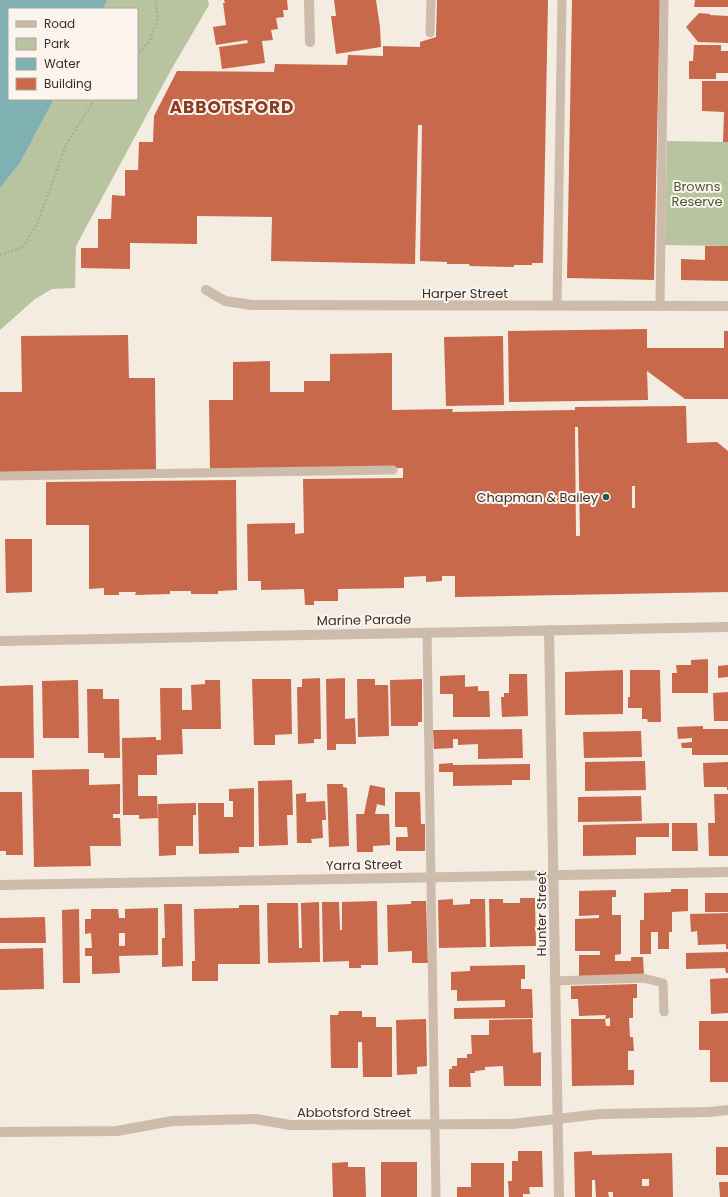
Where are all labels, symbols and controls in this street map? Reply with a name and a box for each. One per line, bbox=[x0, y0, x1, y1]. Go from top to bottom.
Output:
legend bbox=[8, 8, 138, 100]
text: Road bbox=[44, 15, 75, 32]
text: Park bbox=[44, 35, 71, 52]
text: Water bbox=[44, 55, 81, 72]
text: Building bbox=[44, 75, 92, 92]
district label: ABBOTSFORD bbox=[170, 95, 294, 119]
park label: Browns Reserve bbox=[671, 177, 723, 211]
street label: Harper Street bbox=[422, 284, 508, 303]
place label: Chapman & Bailey bbox=[476, 488, 599, 507]
marker: Chapman & Bailey bbox=[601, 492, 611, 502]
street label: Marine Parade bbox=[316, 610, 412, 630]
street label: Yarra Street bbox=[326, 855, 403, 875]
street label: Hunter Street bbox=[532, 871, 551, 956]
street label: Abbotsford Street bbox=[297, 1103, 411, 1122]

